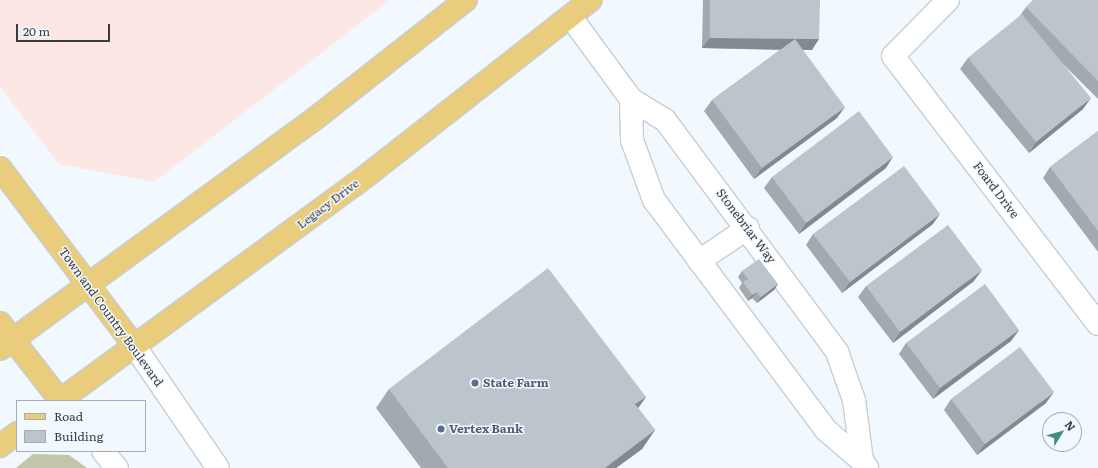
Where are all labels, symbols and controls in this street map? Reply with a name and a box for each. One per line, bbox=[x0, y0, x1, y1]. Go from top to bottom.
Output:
scale bar bbox=[18, 16, 112, 42]
text: 20 m bbox=[23, 22, 50, 40]
street label: Foard Drive bbox=[970, 159, 1022, 221]
street label: Legacy Drive bbox=[294, 176, 362, 232]
street label: Stonebriar Way bbox=[713, 186, 779, 266]
street label: Town and Country Boulevard bbox=[56, 245, 166, 389]
place label: State Farm bbox=[483, 376, 549, 390]
marker: State Farm bbox=[470, 378, 480, 388]
legend bbox=[16, 400, 146, 452]
text: Road bbox=[54, 407, 83, 425]
north arrow bbox=[1042, 412, 1082, 452]
text: N bbox=[1062, 417, 1080, 434]
place label: Vertex Bank bbox=[449, 422, 523, 436]
marker: Vertex Bank bbox=[436, 424, 446, 434]
text: Building bbox=[54, 427, 103, 445]

